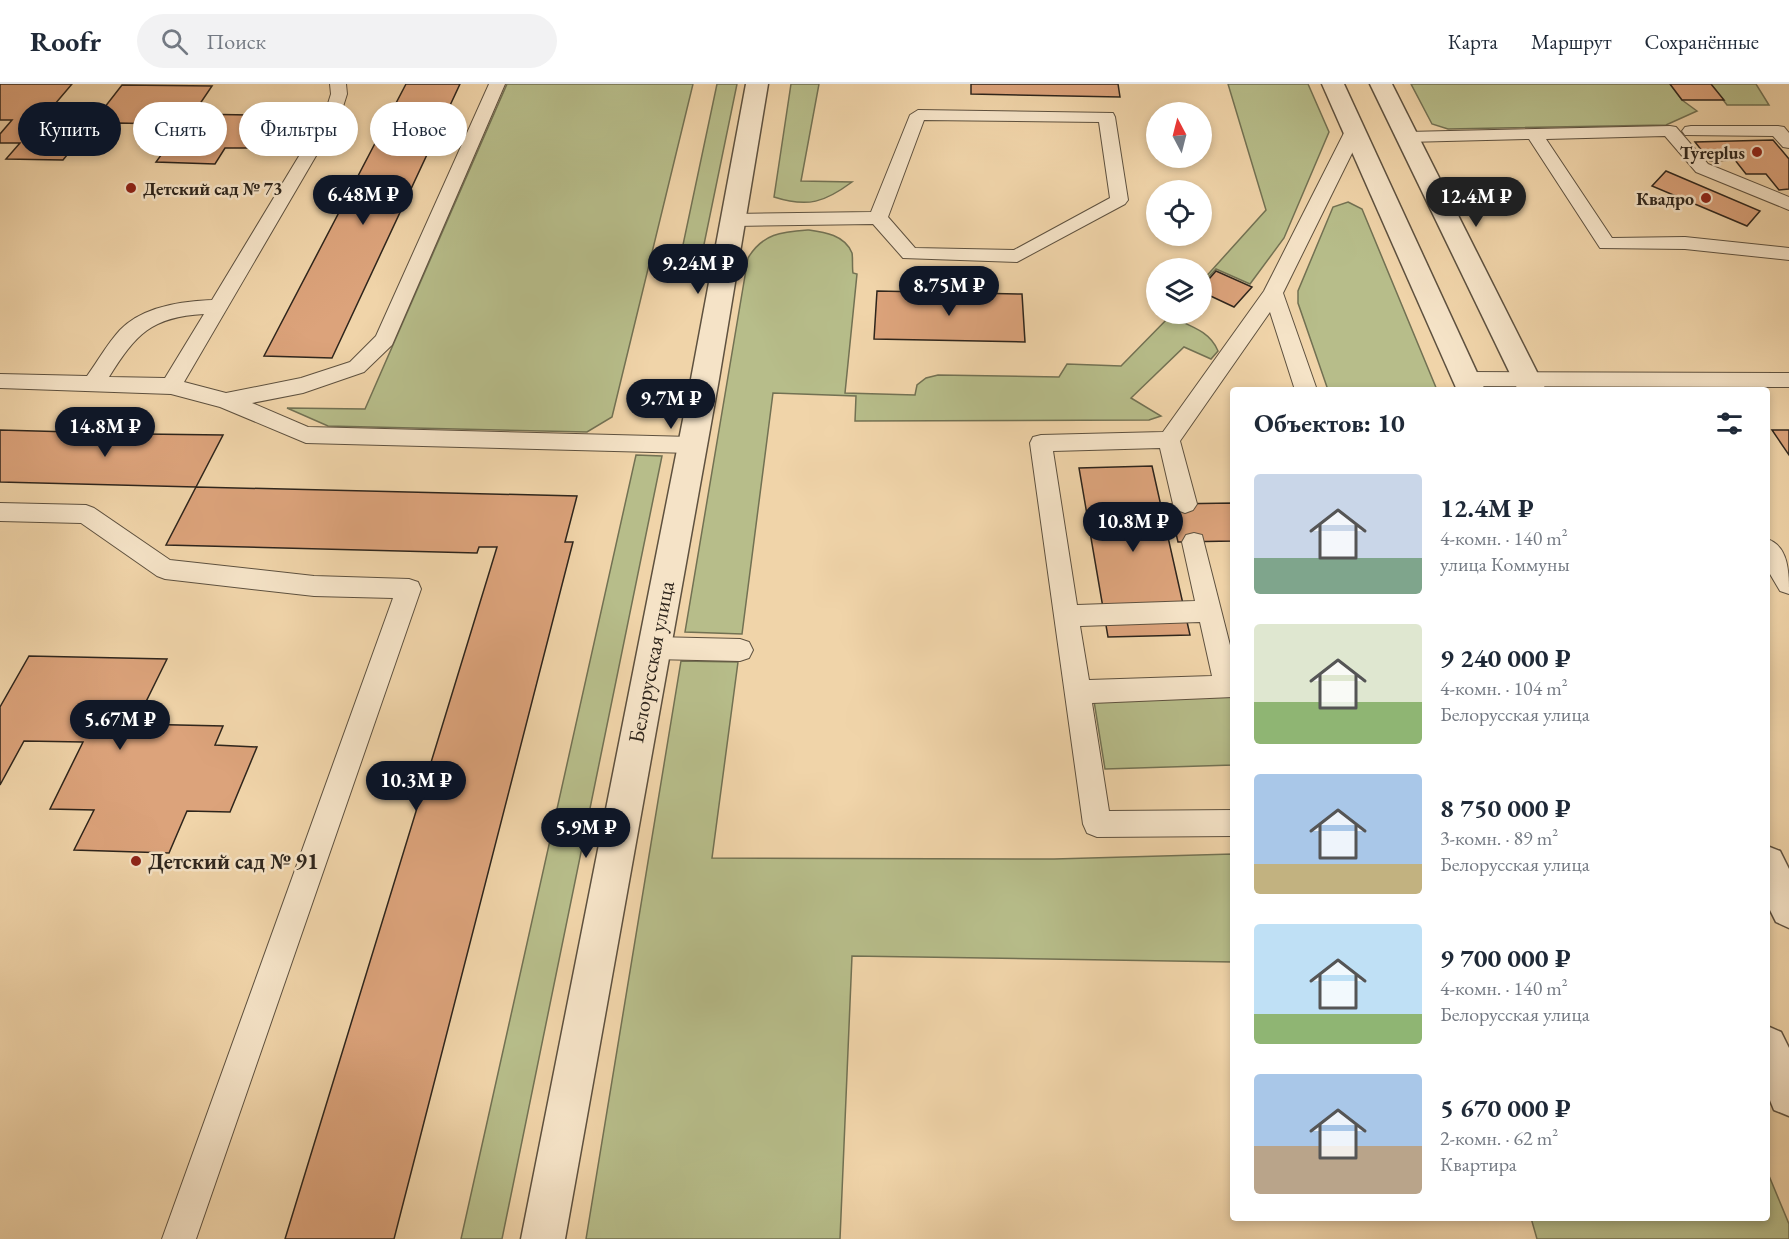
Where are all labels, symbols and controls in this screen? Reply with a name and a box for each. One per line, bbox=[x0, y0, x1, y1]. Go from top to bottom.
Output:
search box bbox=[137, 14, 557, 68]
text: Roofr bbox=[30, 23, 101, 59]
icon: search bbox=[158, 25, 191, 58]
text: Поиск bbox=[206, 27, 266, 56]
text: Карта bbox=[1448, 28, 1498, 55]
text: Маршрут bbox=[1531, 28, 1612, 55]
text: Сохранённые bbox=[1645, 28, 1759, 55]
chip: Купить bbox=[18, 102, 121, 156]
chip: Снять bbox=[133, 102, 227, 156]
chip: Фильтры bbox=[239, 102, 358, 156]
chip: Новое bbox=[370, 102, 467, 156]
north arrow bbox=[1146, 102, 1212, 168]
map controls bbox=[1146, 102, 1212, 324]
place label: Tyreplus bbox=[1680, 141, 1745, 164]
marker: Tyreplus bbox=[1750, 145, 1764, 159]
pin: 6.48M ₽ bbox=[308, 175, 418, 226]
place label: Детский сад № 73 bbox=[143, 177, 283, 200]
pin: 12.4M ₽ bbox=[1421, 177, 1531, 228]
button: locate bbox=[1146, 180, 1212, 246]
marker: Детский сад № 73 bbox=[124, 181, 138, 195]
text: 6.48M ₽ bbox=[327, 181, 399, 207]
text: 12.4M ₽ bbox=[1440, 183, 1512, 209]
place label: Квадро bbox=[1636, 187, 1694, 210]
marker: Квадро bbox=[1699, 191, 1713, 205]
pin: 9.24M ₽ bbox=[643, 244, 753, 295]
text: 9.24M ₽ bbox=[662, 250, 734, 276]
button: layers bbox=[1146, 258, 1212, 324]
pin: 8.75M ₽ bbox=[894, 266, 1004, 317]
text: 8.75M ₽ bbox=[913, 272, 985, 298]
pin: 9.7M ₽ bbox=[622, 379, 720, 430]
text: 9.7M ₽ bbox=[640, 385, 702, 411]
text: Объектов: 10 bbox=[1254, 406, 1405, 440]
pin: 14.8M ₽ bbox=[50, 407, 160, 458]
icon: filters bbox=[1713, 407, 1746, 440]
text: 14.8M ₽ bbox=[69, 413, 141, 439]
text: 12.4M ₽ bbox=[1440, 491, 1534, 525]
icon: home bbox=[1302, 498, 1374, 570]
pin: 10.8M ₽ bbox=[1078, 502, 1188, 553]
text: 10.8M ₽ bbox=[1097, 508, 1169, 534]
text: 4-комн. · 140 m² bbox=[1440, 525, 1568, 551]
text: улица Коммуны bbox=[1440, 551, 1570, 577]
street label: Белорусская улица bbox=[621, 578, 681, 746]
text: 9 240 000 ₽ bbox=[1440, 641, 1571, 675]
icon: home bbox=[1302, 648, 1374, 720]
text: 4-комн. · 104 m² bbox=[1440, 675, 1568, 701]
pin: 5.67M ₽ bbox=[65, 700, 175, 751]
text: Белорусская улица bbox=[1440, 701, 1590, 727]
text: 5.67M ₽ bbox=[84, 706, 156, 732]
pin: 10.3M ₽ bbox=[361, 761, 471, 812]
text: 10.3M ₽ bbox=[380, 767, 452, 793]
text: 8 750 000 ₽ bbox=[1440, 791, 1571, 825]
icon: home bbox=[1302, 798, 1374, 870]
pin: 5.9M ₽ bbox=[537, 808, 635, 859]
text: 5.9M ₽ bbox=[555, 814, 617, 840]
text: 3-комн. · 89 m² bbox=[1440, 825, 1558, 851]
place label: Детский сад № 91 bbox=[148, 847, 319, 876]
text: Белорусская улица bbox=[1440, 851, 1590, 877]
marker: Детский сад № 91 bbox=[129, 854, 143, 868]
text: 9 700 000 ₽ bbox=[1440, 941, 1571, 975]
icon: home bbox=[1302, 948, 1374, 1020]
text: 4-комн. · 140 m² bbox=[1440, 975, 1568, 1001]
text: Белорусская улица bbox=[1440, 1001, 1590, 1027]
text: 5 670 000 ₽ bbox=[1440, 1091, 1571, 1125]
icon: home bbox=[1302, 1098, 1374, 1170]
text: 2-комн. · 62 m² bbox=[1440, 1125, 1558, 1151]
text: Квартира bbox=[1440, 1151, 1517, 1177]

